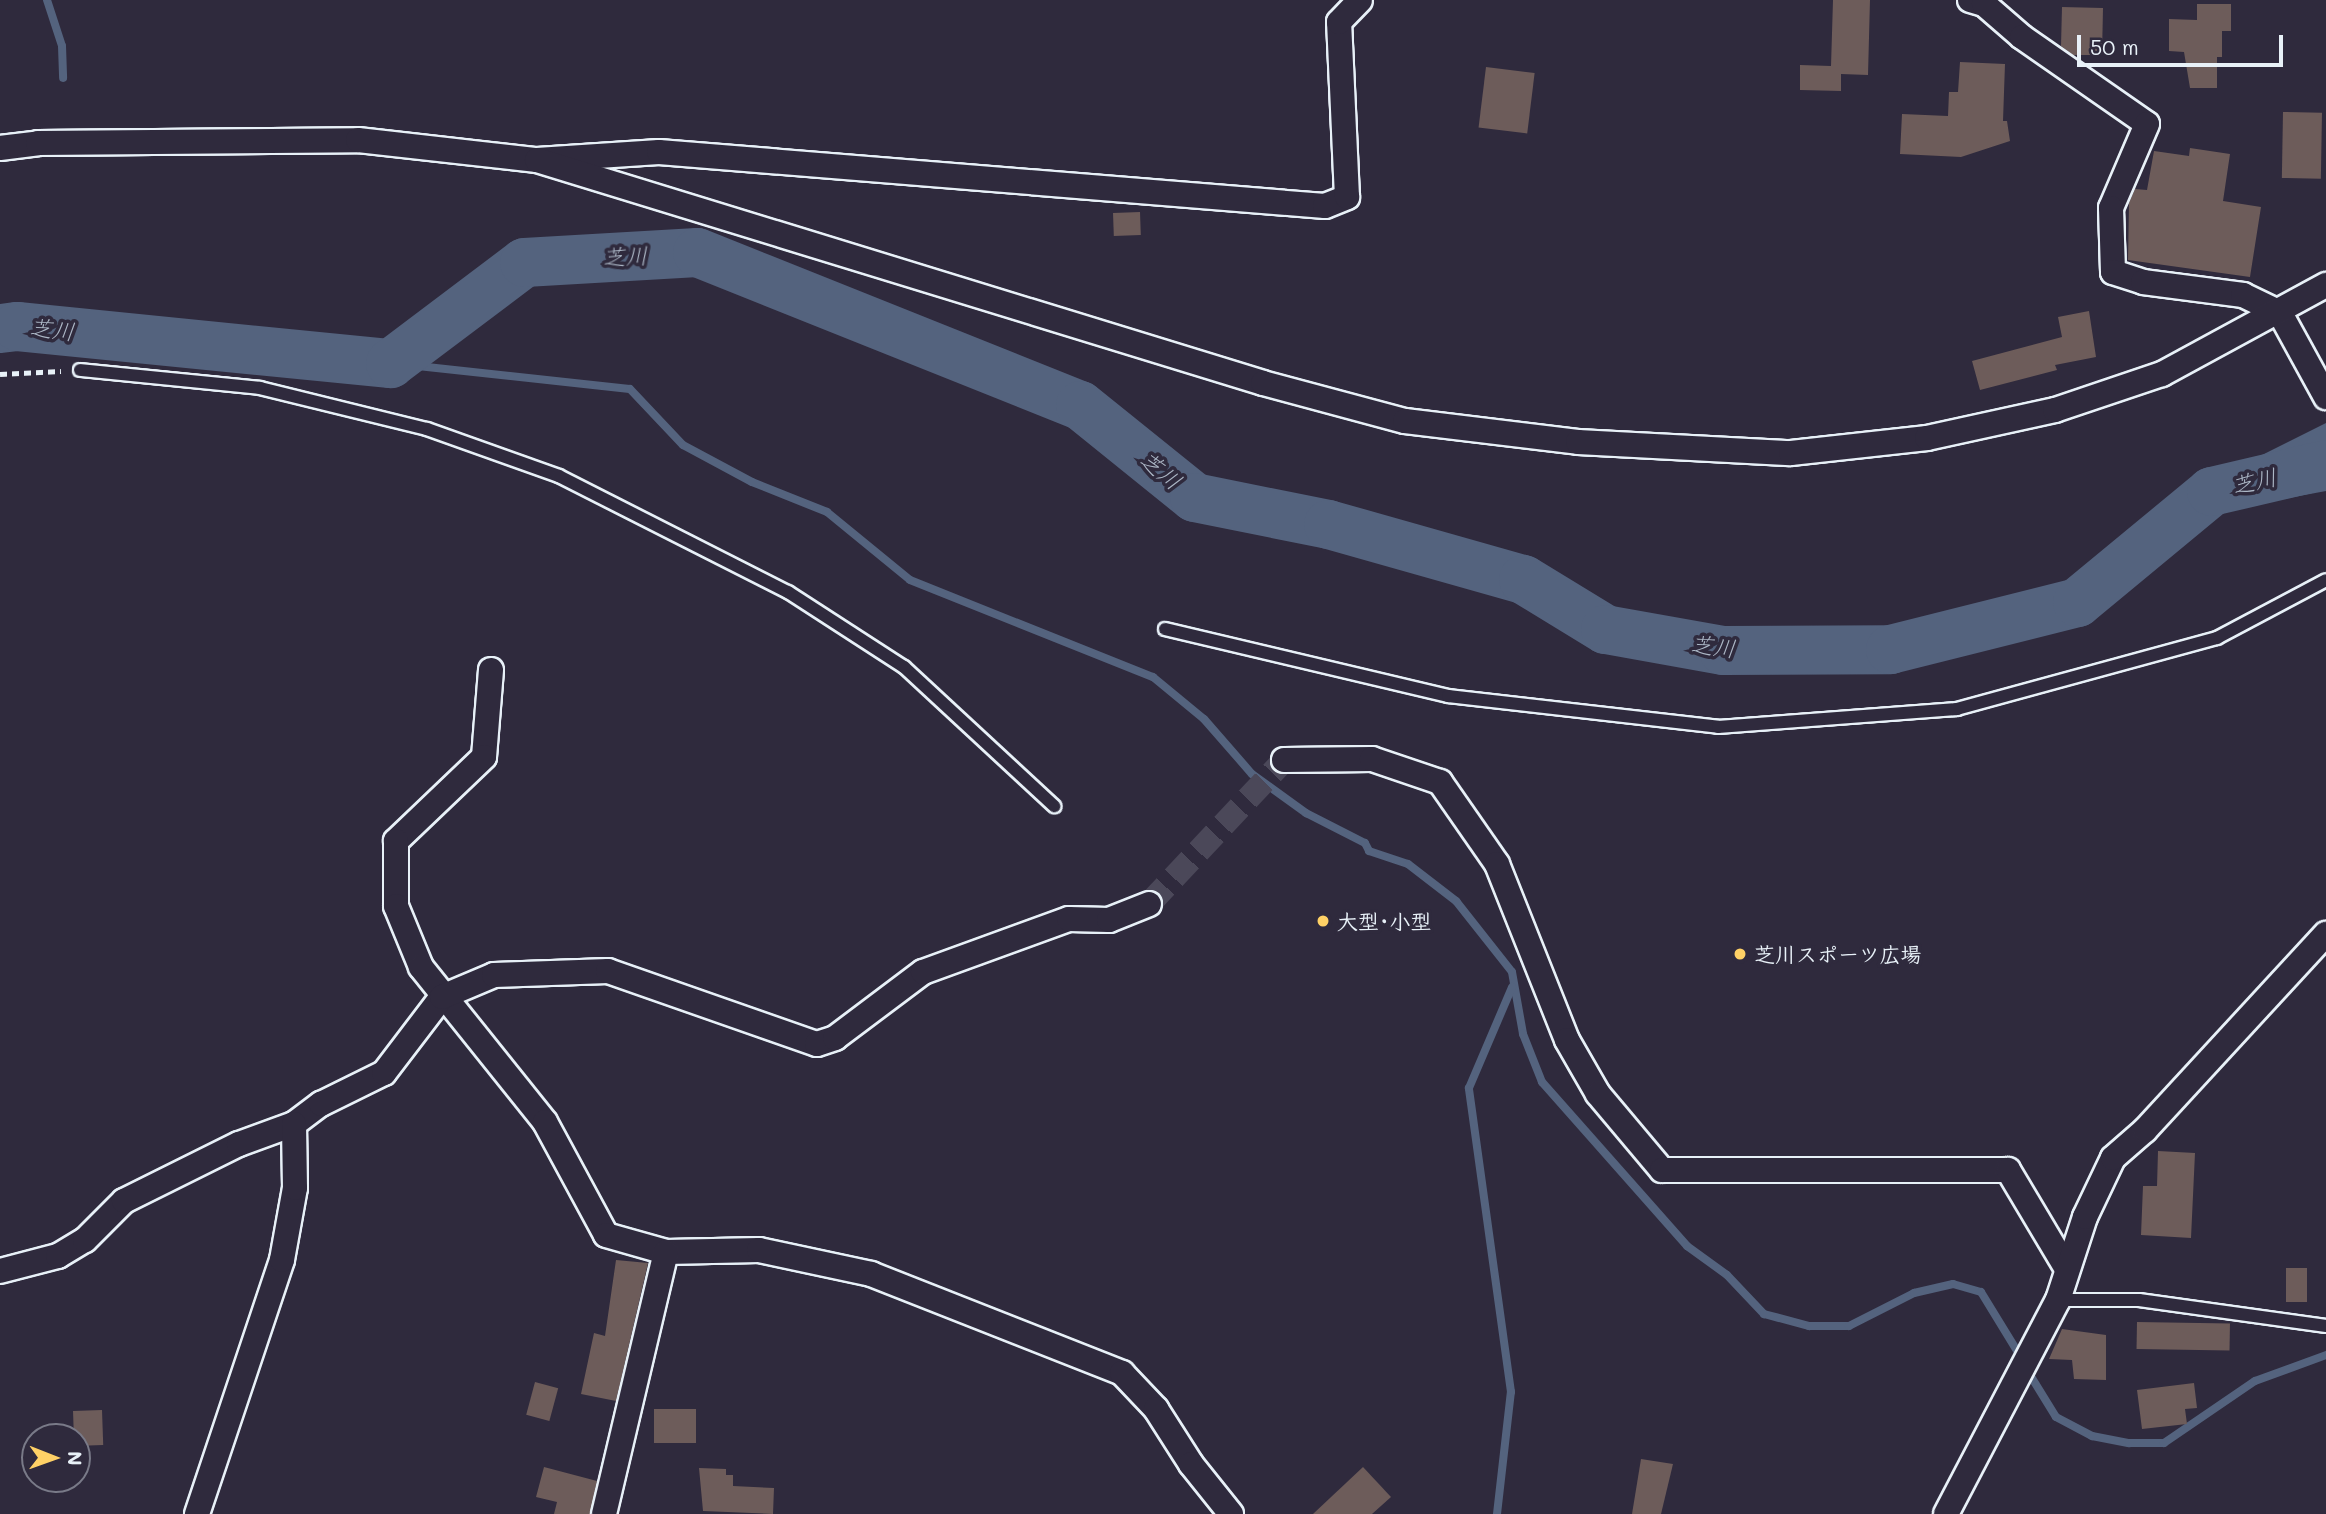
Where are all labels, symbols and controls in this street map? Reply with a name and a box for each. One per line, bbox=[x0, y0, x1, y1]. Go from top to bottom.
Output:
scale bar bbox=[2081, 21, 2288, 65]
text: 50 m bbox=[2090, 33, 2139, 60]
water label: 芝川 bbox=[601, 241, 649, 271]
water label: 芝川 bbox=[28, 313, 76, 345]
water label: 芝川 bbox=[1134, 445, 1188, 495]
water label: 芝川 bbox=[2228, 462, 2280, 500]
water label: 芝川 bbox=[1689, 630, 1737, 662]
place label: 大型･小型 bbox=[1337, 908, 1431, 934]
marker: 大型･小型 bbox=[1315, 913, 1331, 929]
place label: 芝川スポーツ広場 bbox=[1754, 941, 1922, 967]
marker: 芝川スポーツ広場 bbox=[1732, 946, 1748, 962]
north arrow bbox=[21, 1423, 91, 1493]
text: N bbox=[63, 1451, 88, 1466]

